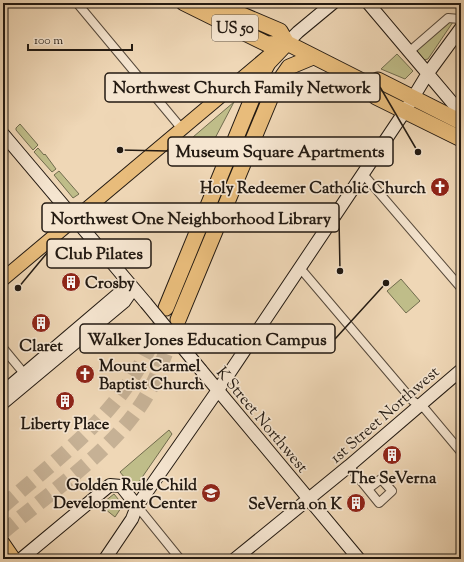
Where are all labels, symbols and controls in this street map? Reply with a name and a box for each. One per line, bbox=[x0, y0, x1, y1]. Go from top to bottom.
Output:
road number: US 50 bbox=[212, 15, 258, 41]
scale bar bbox=[28, 26, 132, 52]
text: 100 m bbox=[34, 32, 63, 50]
callout: Northwest Church Family Network bbox=[105, 73, 380, 102]
text: Northwest Church Family Network bbox=[113, 77, 372, 101]
callout: Museum Square Apartments bbox=[168, 137, 393, 166]
text: Museum Square Apartments bbox=[175, 141, 385, 165]
church icon: Holy Redeemer Catholic Church bbox=[429, 176, 451, 198]
place label: Holy Redeemer Catholic Church bbox=[200, 178, 427, 201]
callout: Northwest One Neighborhood Library bbox=[42, 203, 339, 232]
text: Northwest One Neighborhood Library bbox=[51, 208, 332, 232]
callout: Club Pilates bbox=[47, 239, 151, 268]
text: Club Pilates bbox=[55, 243, 143, 267]
building icon: Crosby bbox=[60, 271, 82, 293]
place label: Crosby bbox=[85, 273, 135, 296]
building icon: Claret bbox=[30, 312, 52, 334]
callout: Walker Jones Education Campus bbox=[80, 324, 335, 353]
text: Walker Jones Education Campus bbox=[87, 329, 327, 353]
place label: Claret bbox=[19, 336, 63, 359]
place label: Mount Carmel Baptist Church bbox=[99, 356, 205, 397]
street label: K Street Northwest bbox=[210, 362, 313, 479]
street label: 1st Street Northwest bbox=[326, 362, 446, 470]
church icon: Mount Carmel Baptist Church bbox=[74, 363, 96, 385]
building icon: Liberty Place bbox=[54, 390, 76, 412]
place label: Liberty Place bbox=[21, 414, 110, 437]
building icon: The SeVerna bbox=[381, 444, 403, 466]
place label: The SeVerna bbox=[348, 468, 437, 491]
place label: Golden Rule Child Development Center bbox=[53, 475, 198, 516]
school or university icon: Golden Rule Child Development Center bbox=[200, 482, 222, 504]
building icon: SeVerna on K bbox=[345, 492, 367, 514]
place label: SeVerna on K bbox=[248, 494, 342, 517]

